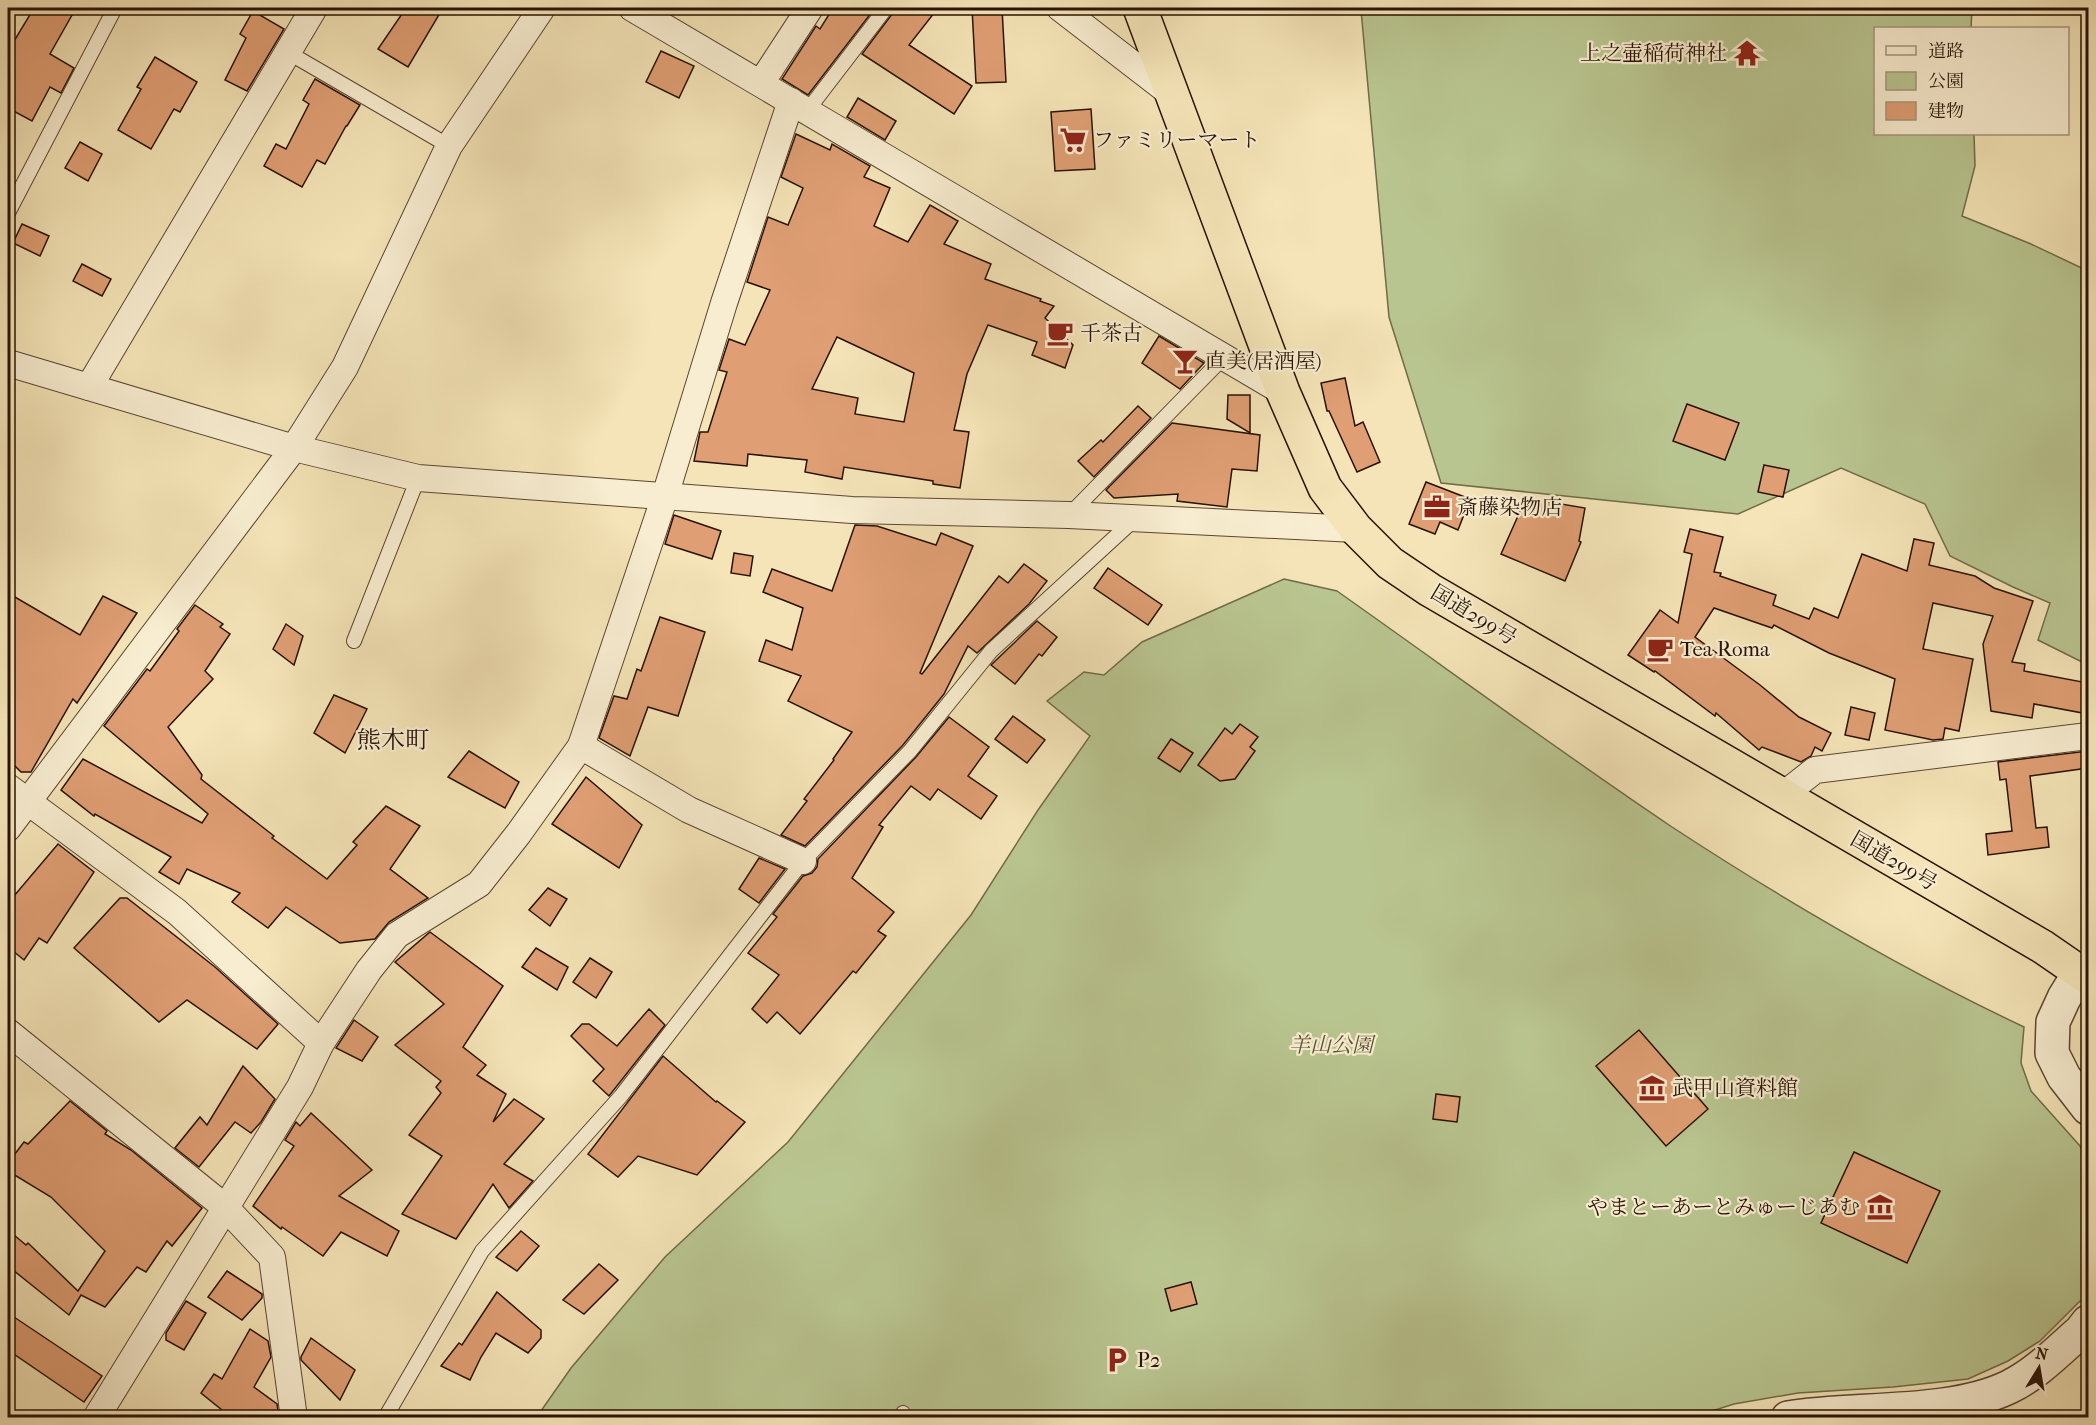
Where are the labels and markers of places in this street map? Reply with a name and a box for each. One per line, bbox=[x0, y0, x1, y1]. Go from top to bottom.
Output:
temple icon: 上之壷稲荷神社 bbox=[1732, 38, 1762, 68]
place label: 上之壷稲荷神社 bbox=[1580, 41, 1727, 65]
supermarket icon: ファミリーマート bbox=[1058, 125, 1088, 155]
place label: ファミリーマート bbox=[1093, 128, 1261, 152]
cafe icon: 千茶古 bbox=[1045, 318, 1075, 348]
place label: 千茶古 bbox=[1080, 321, 1143, 345]
bar icon: 直美(居酒屋) bbox=[1170, 346, 1200, 376]
place label: 直美(居酒屋) bbox=[1205, 349, 1322, 373]
office icon: 斎藤染物店 bbox=[1422, 492, 1452, 522]
place label: 斎藤染物店 bbox=[1457, 495, 1562, 519]
cafe icon: Tea Roma bbox=[1645, 634, 1675, 664]
place label: Tea Roma bbox=[1680, 637, 1770, 661]
museum icon: 武甲山資料館 bbox=[1637, 1073, 1667, 1103]
place label: 武甲山資料館 bbox=[1672, 1076, 1798, 1100]
museum icon: やまとーあーとみゅーじあむ bbox=[1865, 1192, 1895, 1222]
place label: やまとーあーとみゅーじあむ bbox=[1587, 1195, 1860, 1219]
parking icon: P2 bbox=[1102, 1345, 1132, 1375]
place label: P2 bbox=[1137, 1348, 1161, 1372]

